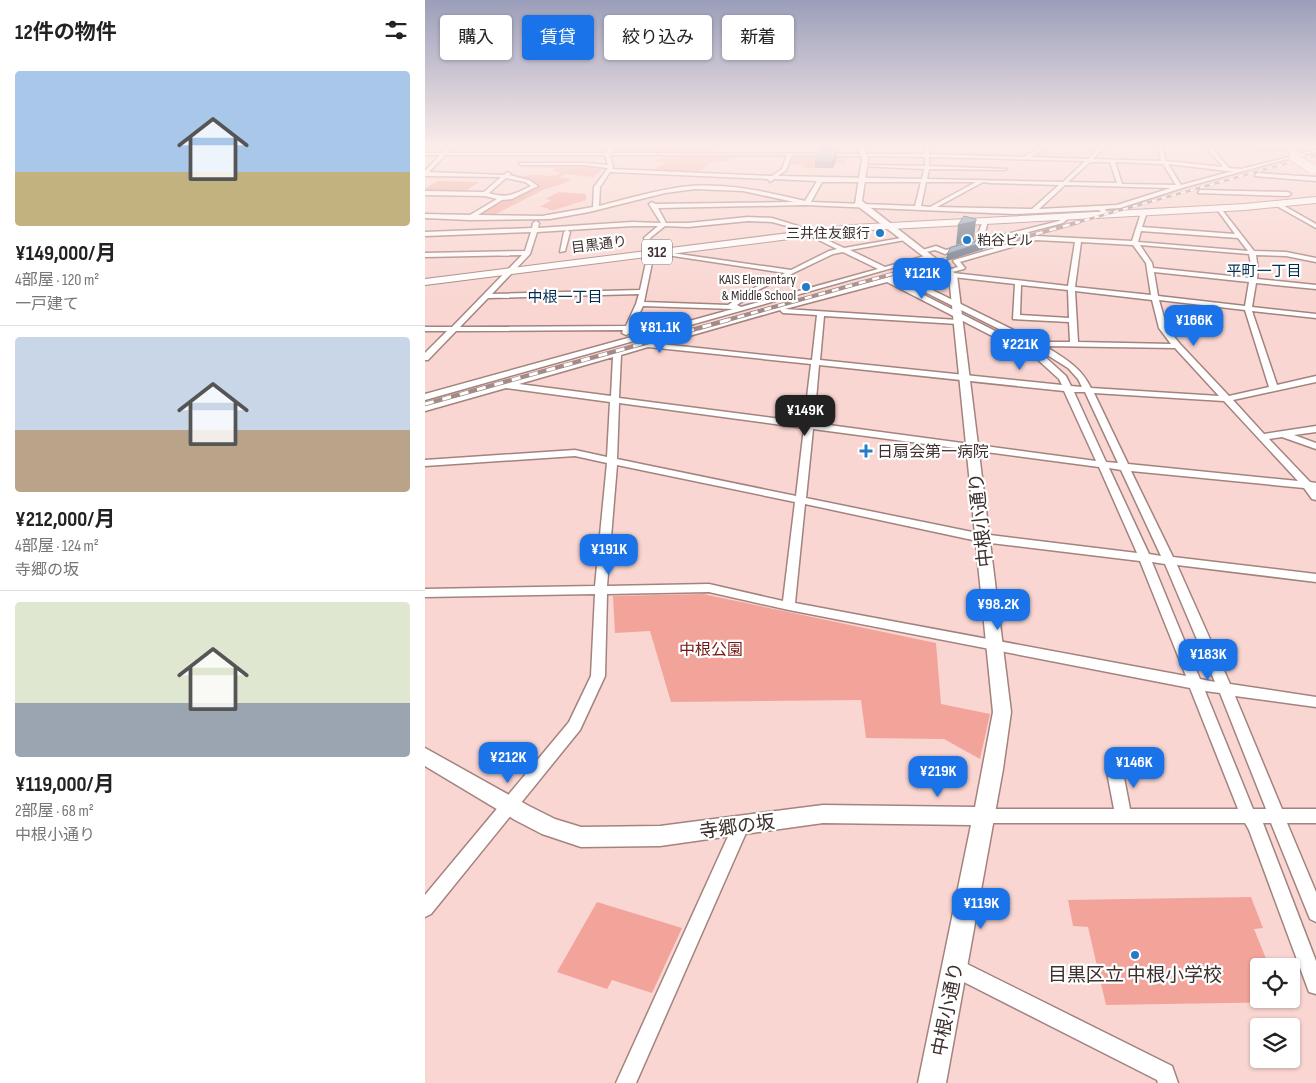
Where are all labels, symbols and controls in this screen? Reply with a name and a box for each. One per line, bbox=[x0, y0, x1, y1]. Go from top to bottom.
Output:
chip: 購入 bbox=[440, 15, 512, 60]
chip: 賃貸 bbox=[522, 15, 594, 60]
chip: 絞り込み bbox=[604, 15, 712, 60]
chip: 新着 bbox=[722, 15, 794, 60]
icon: filters bbox=[382, 16, 410, 44]
text: 12件の物件 bbox=[15, 20, 117, 45]
icon: home bbox=[168, 104, 258, 194]
place label: 三井住友銀行 bbox=[786, 225, 870, 242]
marker: 三井住友銀行 bbox=[874, 227, 886, 239]
place label: 粕谷ビル bbox=[977, 232, 1033, 249]
street label: 目黒通り bbox=[570, 233, 628, 256]
marker: 粕谷ビル bbox=[961, 234, 973, 246]
road number: 312 bbox=[642, 240, 672, 264]
text: ¥149,000/月 bbox=[15, 241, 116, 266]
pin: ¥121K bbox=[887, 258, 957, 300]
district label: 平町一丁目 bbox=[1226, 262, 1302, 281]
text: ¥121K bbox=[904, 264, 940, 283]
text: 4部屋 · 120 m² bbox=[15, 271, 99, 290]
place label: KAIS Elementary & Middle School bbox=[719, 271, 797, 304]
marker: KAIS Elementary & Middle School bbox=[800, 281, 812, 293]
district label: 中根一丁目 bbox=[527, 288, 603, 307]
text: 一戸建て bbox=[15, 295, 79, 314]
pin: ¥166K bbox=[1159, 304, 1229, 347]
text: ¥166K bbox=[1175, 311, 1213, 330]
pin: ¥81.1K bbox=[619, 312, 701, 354]
text: ¥81.1K bbox=[640, 318, 680, 337]
pin: ¥221K bbox=[985, 328, 1055, 371]
text: ¥221K bbox=[1002, 335, 1038, 354]
icon: home bbox=[168, 369, 258, 459]
pin: ¥149K bbox=[770, 394, 840, 437]
text: ¥149K bbox=[786, 401, 824, 420]
place label: 日扇会第一病院 bbox=[877, 443, 989, 462]
marker: 日扇会第一病院 bbox=[859, 444, 873, 458]
street label: 中根小通り bbox=[965, 471, 998, 568]
text: ¥212,000/月 bbox=[15, 507, 115, 532]
pin: ¥191K bbox=[574, 534, 644, 576]
text: 4部屋 · 124 m² bbox=[15, 537, 99, 556]
text: ¥191K bbox=[591, 540, 627, 559]
text: 寺郷の坂 bbox=[15, 561, 79, 580]
pin: ¥98.2K bbox=[957, 588, 1039, 631]
text: ¥98.2K bbox=[977, 595, 1019, 614]
icon: home bbox=[168, 634, 258, 724]
pin: ¥183K bbox=[1173, 638, 1243, 681]
park label: 中根公園 bbox=[679, 641, 743, 660]
text: ¥183K bbox=[1189, 645, 1227, 664]
pin: ¥212K bbox=[473, 742, 543, 784]
pin: ¥146K bbox=[1099, 746, 1169, 789]
text: ¥212K bbox=[490, 748, 526, 767]
text: ¥146K bbox=[1115, 753, 1153, 772]
pin: ¥219K bbox=[903, 756, 973, 798]
text: ¥219K bbox=[920, 762, 957, 781]
text: ¥119,000/月 bbox=[15, 772, 115, 797]
text: 2部屋 · 68 m² bbox=[15, 802, 94, 821]
street label: 寺郷の坂 bbox=[698, 811, 776, 844]
text: 中根小通り bbox=[15, 826, 95, 845]
pin: ¥119K bbox=[946, 888, 1016, 930]
text: ¥119K bbox=[963, 894, 999, 913]
marker: 目黒区立 中根小学校 bbox=[1129, 949, 1141, 961]
map controls bbox=[1250, 958, 1300, 1068]
button: locate bbox=[1250, 958, 1300, 1008]
street label: 中根小通り bbox=[928, 960, 969, 1058]
place label: 目黒区立 中根小学校 bbox=[1048, 964, 1222, 987]
button: layers bbox=[1250, 1018, 1300, 1068]

